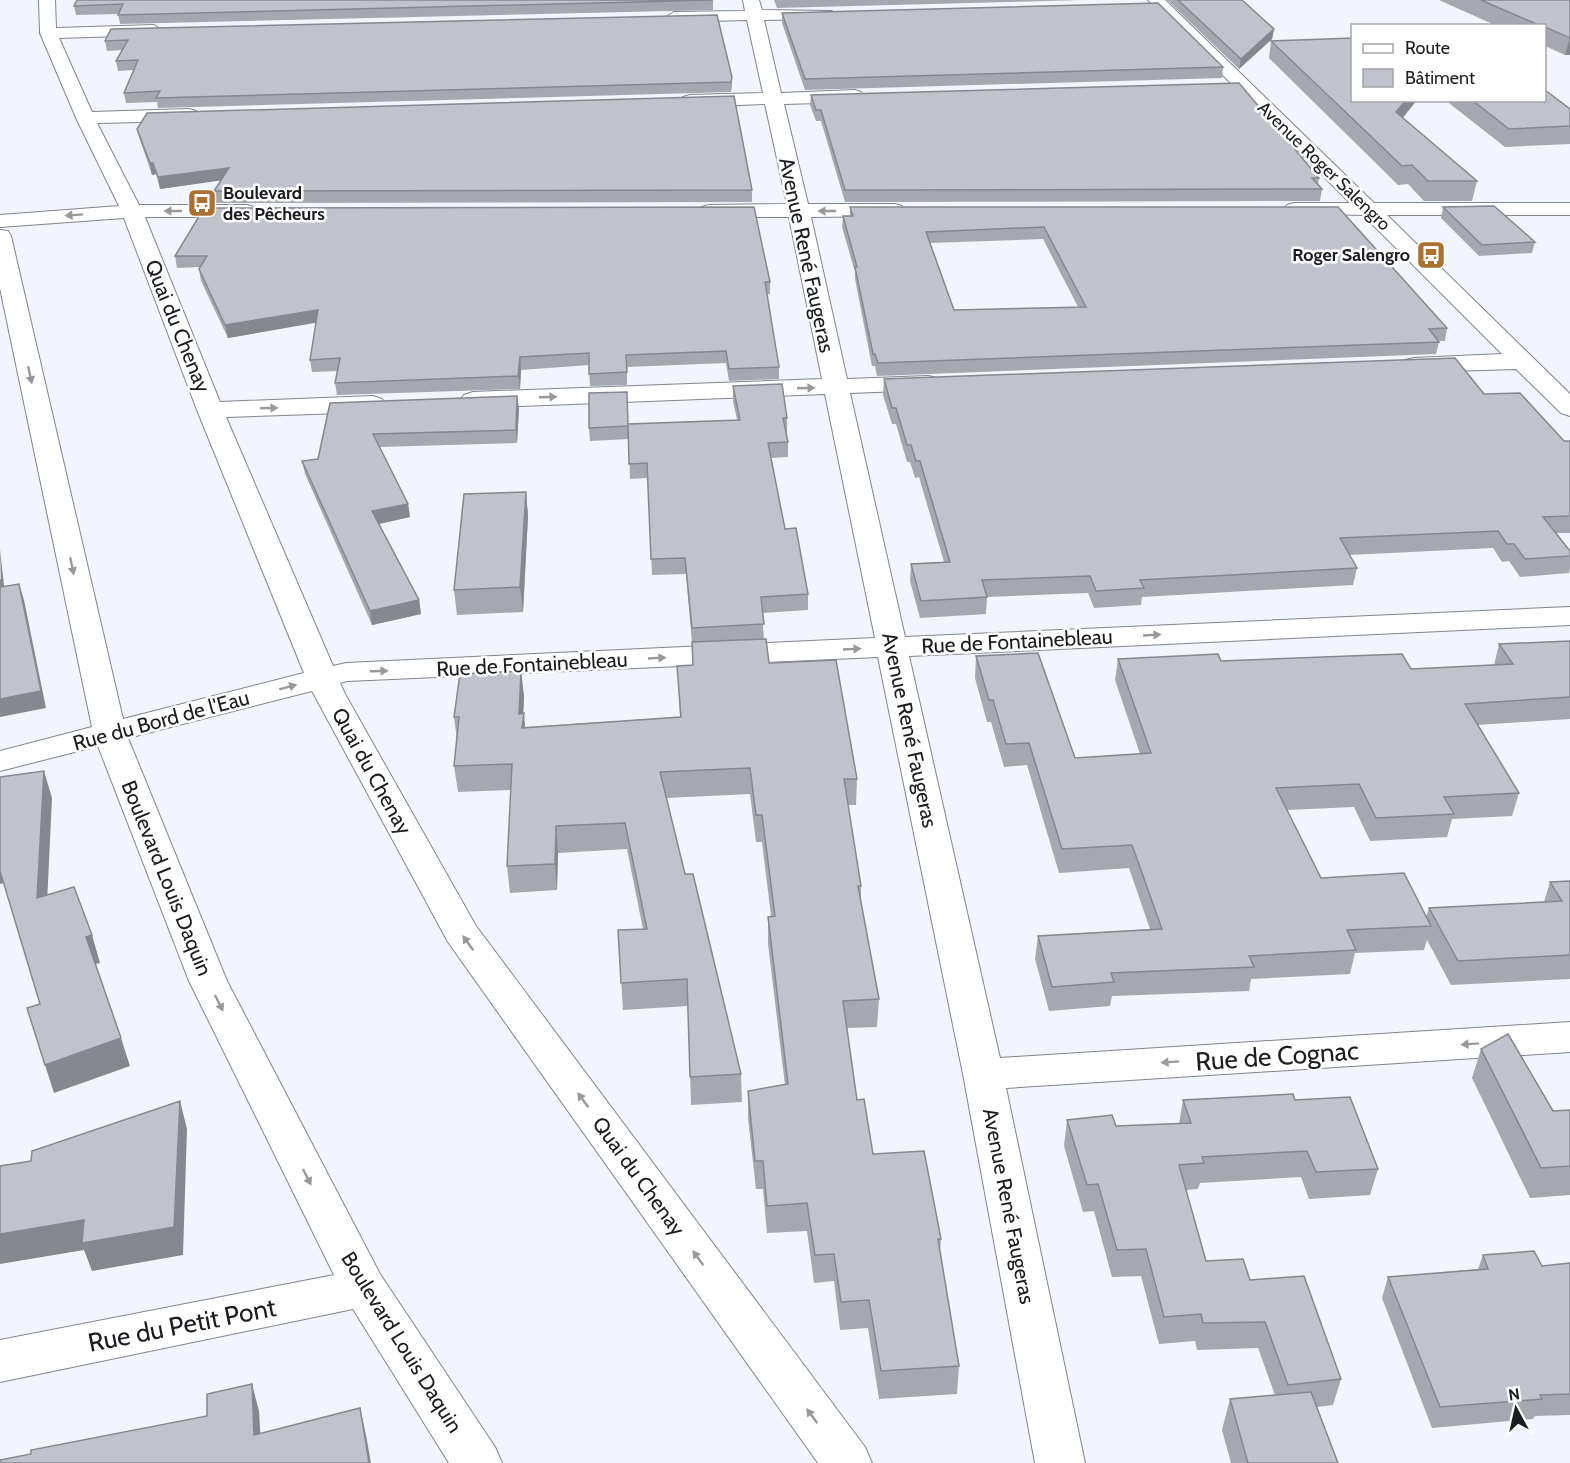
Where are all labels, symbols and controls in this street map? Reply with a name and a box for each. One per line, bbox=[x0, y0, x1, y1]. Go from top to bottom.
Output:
legend bbox=[1351, 24, 1546, 102]
text: Route bbox=[1405, 37, 1450, 59]
text: Bâtiment bbox=[1405, 67, 1475, 89]
street label: Avenue Roger Salengro bbox=[1253, 97, 1395, 235]
street label: Avenue René Faugeras bbox=[774, 155, 840, 355]
place label: Boulevard des Pêcheurs bbox=[223, 182, 325, 225]
bus stop icon: Boulevard des Pêcheurs bbox=[186, 187, 218, 219]
one-way arrow bbox=[164, 206, 183, 216]
one-way arrow bbox=[817, 206, 836, 216]
one-way arrow bbox=[65, 210, 84, 219]
bus stop icon: Roger Salengro bbox=[1415, 239, 1447, 271]
place label: Roger Salengro bbox=[1292, 244, 1410, 266]
street label: Quai du Chenay bbox=[140, 256, 216, 396]
one-way arrow bbox=[26, 366, 36, 385]
one-way arrow bbox=[796, 383, 815, 392]
one-way arrow bbox=[538, 393, 557, 402]
one-way arrow bbox=[259, 403, 278, 412]
one-way arrow bbox=[68, 557, 78, 575]
street label: Rue de Fontainebleau bbox=[921, 624, 1113, 658]
street label: Avenue René Faugeras bbox=[877, 630, 943, 830]
one-way arrow bbox=[1142, 631, 1161, 640]
one-way arrow bbox=[843, 645, 862, 654]
street label: Rue de Fontainebleau bbox=[436, 647, 628, 681]
one-way arrow bbox=[648, 654, 667, 663]
one-way arrow bbox=[369, 666, 388, 675]
one-way arrow bbox=[279, 682, 297, 691]
street label: Rue du Bord de l'Eau bbox=[70, 684, 252, 756]
street label: Quai du Chenay bbox=[327, 703, 417, 839]
street label: Boulevard Louis Daquin bbox=[116, 777, 218, 979]
one-way arrow bbox=[462, 935, 474, 951]
one-way arrow bbox=[214, 994, 224, 1011]
street label: Rue de Cognac bbox=[1194, 1034, 1360, 1078]
one-way arrow bbox=[1460, 1039, 1479, 1048]
one-way arrow bbox=[1161, 1057, 1180, 1067]
one-way arrow bbox=[577, 1093, 589, 1109]
street label: Avenue René Faugeras bbox=[978, 1106, 1040, 1306]
street label: Quai du Chenay bbox=[588, 1112, 691, 1241]
one-way arrow bbox=[302, 1168, 312, 1185]
street label: Boulevard Louis Daquin bbox=[336, 1247, 468, 1437]
one-way arrow bbox=[692, 1250, 704, 1266]
street label: Rue du Petit Pont bbox=[85, 1291, 279, 1359]
north arrow bbox=[1486, 1379, 1546, 1439]
text: N bbox=[1507, 1384, 1521, 1405]
one-way arrow bbox=[807, 1408, 819, 1423]

